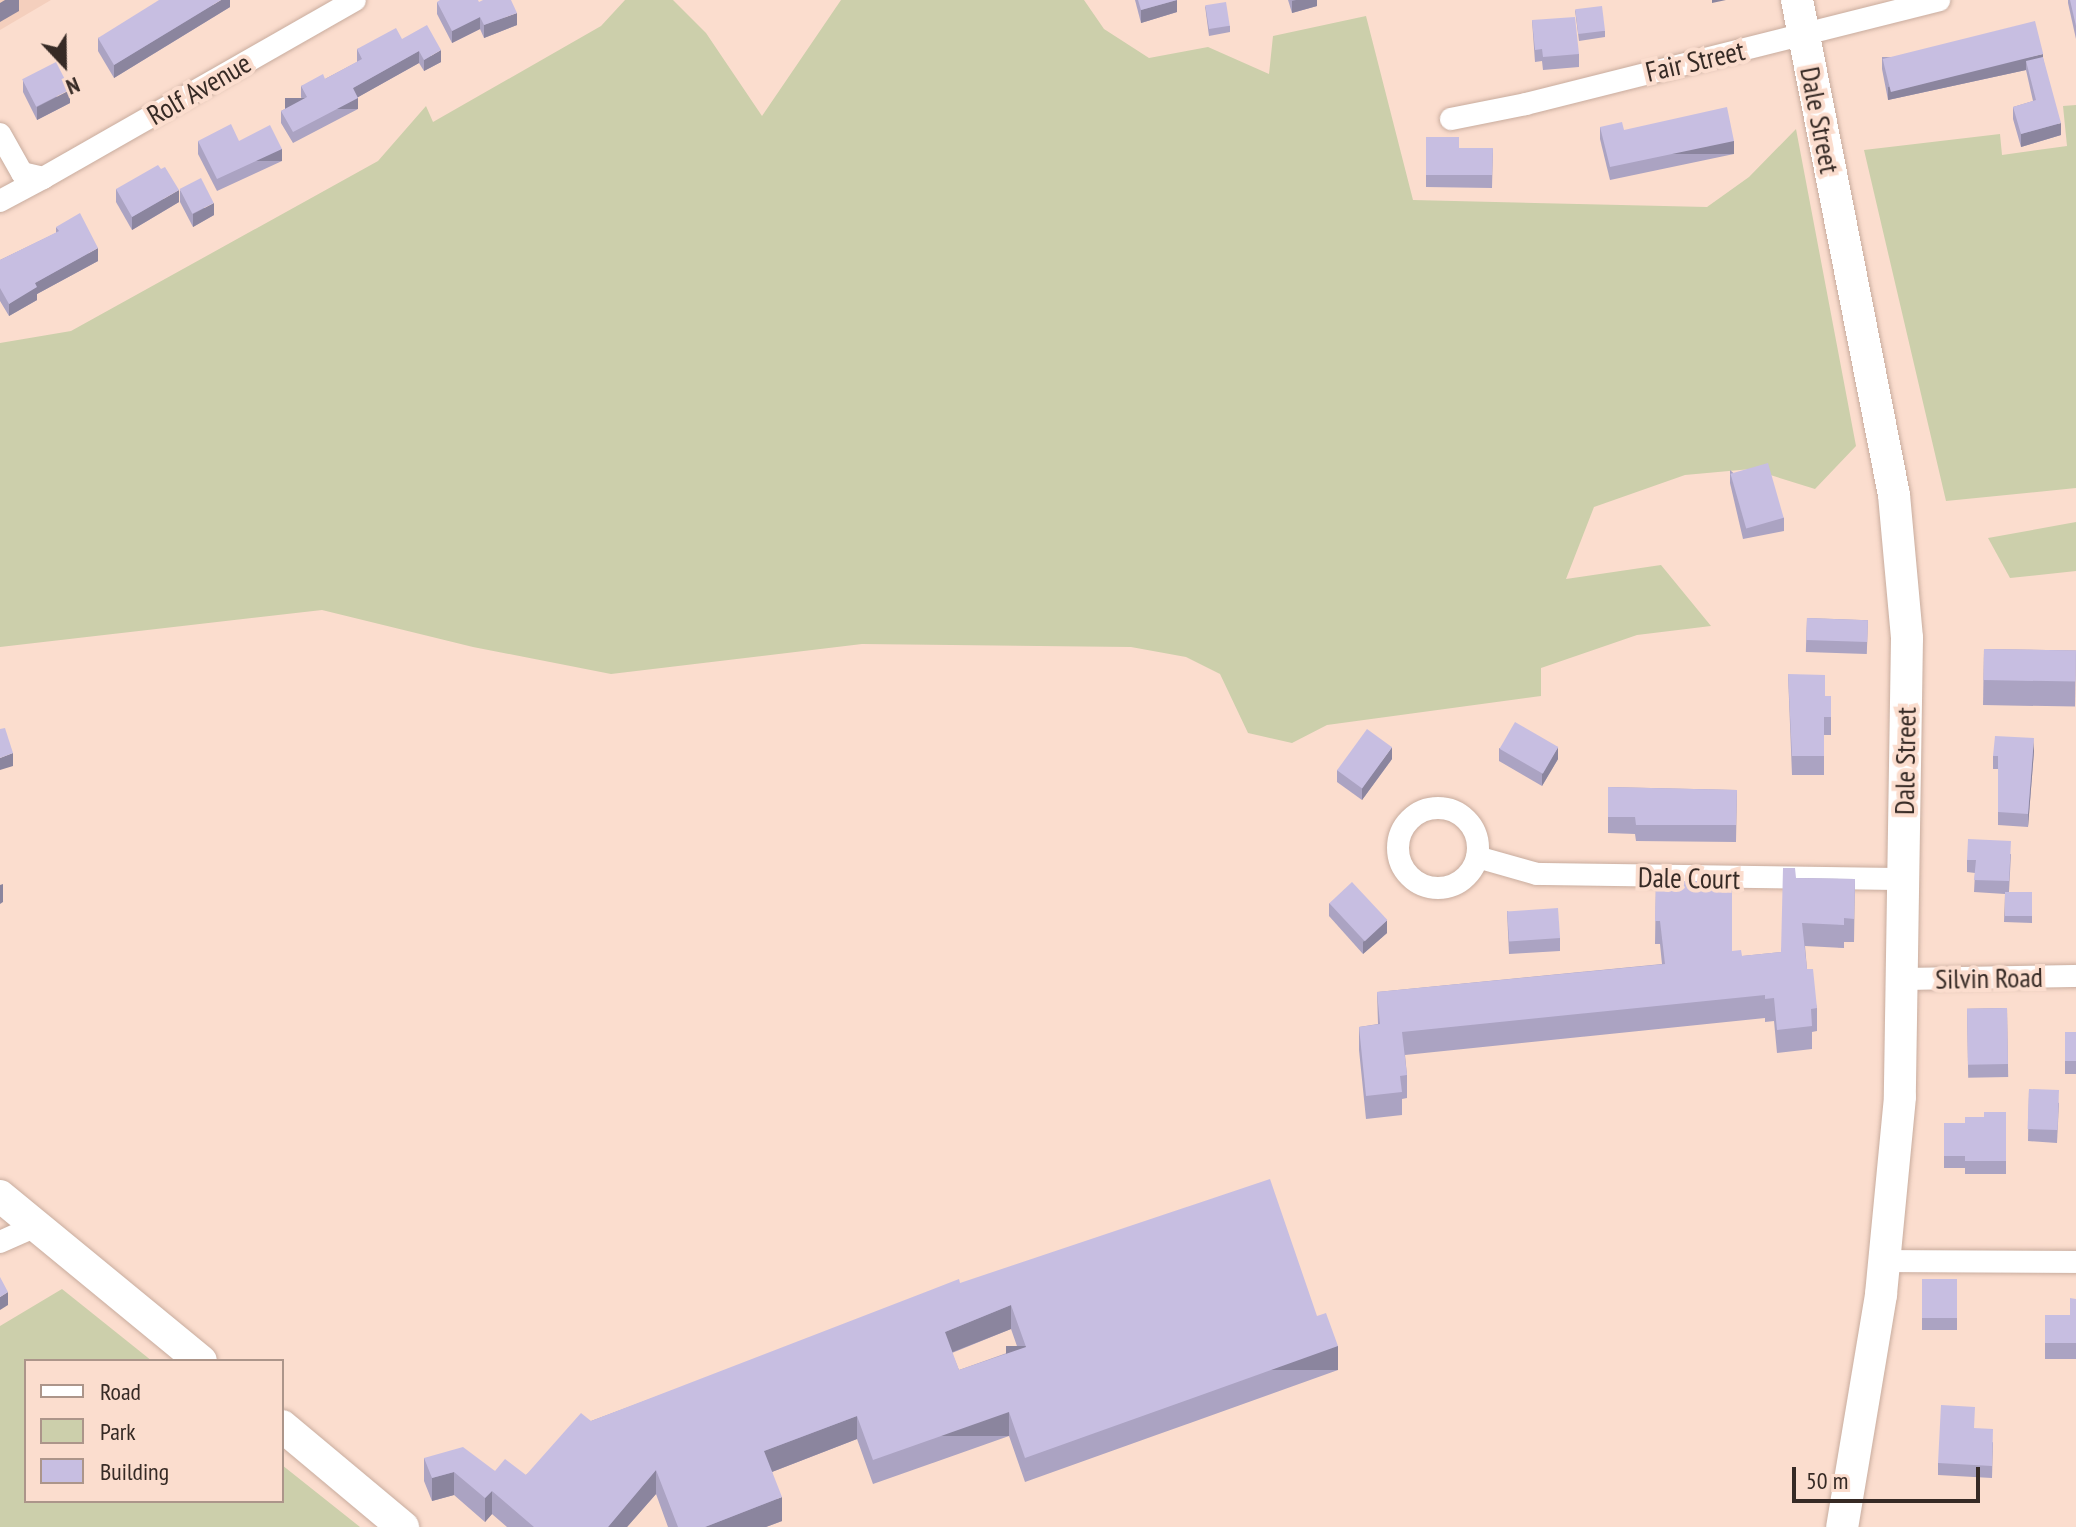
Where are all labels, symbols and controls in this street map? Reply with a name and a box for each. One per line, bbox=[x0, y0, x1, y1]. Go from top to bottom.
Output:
north arrow bbox=[24, 24, 104, 104]
street label: Fair Street bbox=[1642, 33, 1748, 89]
street label: Rolf Avenue bbox=[141, 46, 257, 132]
street label: Dale Street bbox=[1793, 64, 1847, 176]
text: N bbox=[62, 71, 84, 101]
street label: Dale Street bbox=[1887, 707, 1923, 815]
street label: Dale Court bbox=[1638, 860, 1740, 896]
street label: Silvin Road bbox=[1935, 960, 2043, 996]
legend bbox=[24, 1359, 284, 1503]
text: Road bbox=[100, 1376, 141, 1407]
text: Park bbox=[100, 1416, 136, 1447]
scale bar bbox=[1796, 1451, 1984, 1501]
text: Building bbox=[100, 1456, 169, 1487]
text: 50 m bbox=[1806, 1465, 1848, 1496]

